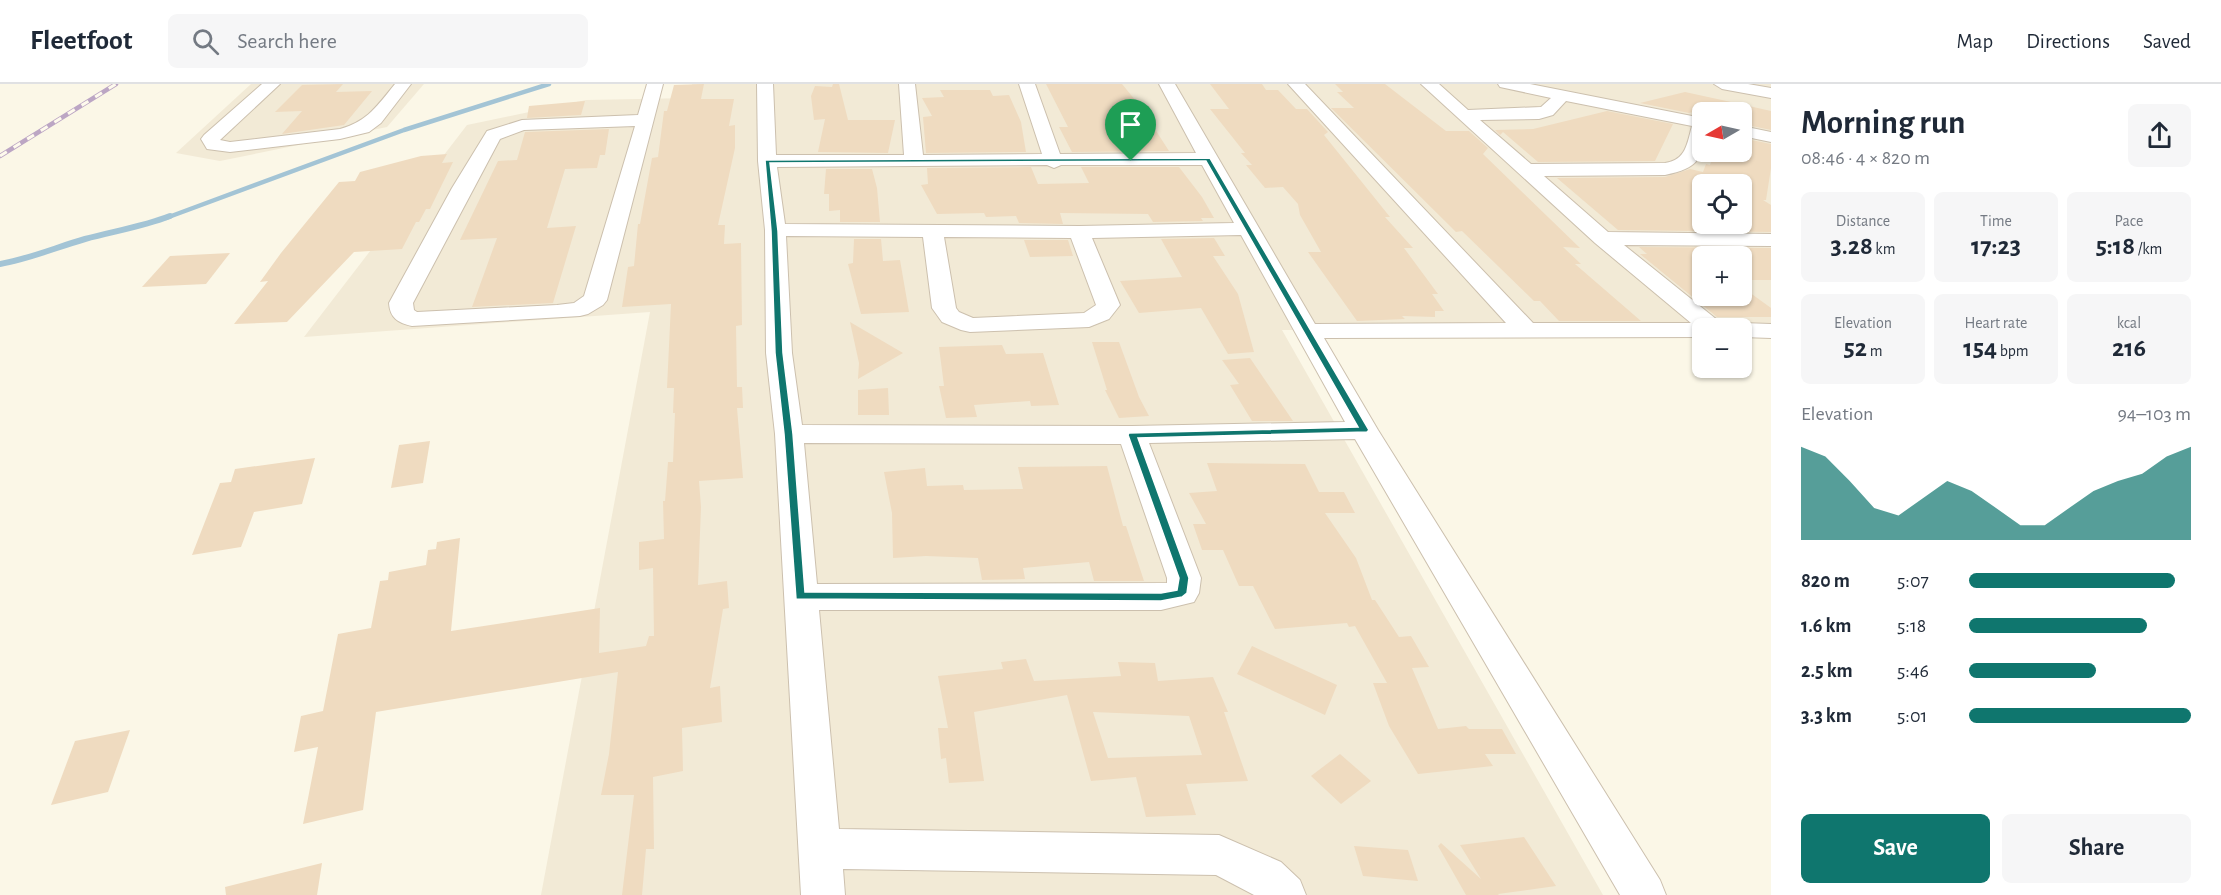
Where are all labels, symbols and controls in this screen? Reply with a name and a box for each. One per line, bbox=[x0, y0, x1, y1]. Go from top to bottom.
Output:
search box bbox=[168, 14, 588, 68]
icon: search bbox=[189, 25, 222, 58]
text: Fleetfoot bbox=[30, 27, 132, 55]
text: Search here bbox=[237, 30, 337, 52]
text: Map bbox=[1957, 31, 1993, 52]
text: Directions bbox=[2026, 31, 2110, 52]
text: Saved bbox=[2143, 31, 2191, 52]
pin bbox=[1105, 99, 1156, 161]
north arrow bbox=[1692, 102, 1752, 162]
map controls bbox=[1692, 102, 1752, 378]
button: share bbox=[2128, 104, 2191, 167]
text: Morning run bbox=[1801, 107, 1965, 140]
icon: arrive bbox=[1114, 108, 1147, 141]
text: 08:46 · 4 × 820 m bbox=[1801, 148, 1930, 168]
button: locate bbox=[1692, 174, 1752, 234]
text: Distance bbox=[1836, 213, 1890, 229]
text: Time bbox=[1980, 213, 2012, 229]
text: Pace bbox=[2115, 213, 2143, 229]
text: 3.28 bbox=[1831, 233, 1873, 259]
text: 17:23 bbox=[1971, 233, 2021, 259]
text: 5:18 bbox=[2096, 233, 2135, 259]
text: km bbox=[1873, 241, 1895, 257]
text: /km bbox=[2135, 241, 2162, 257]
button: + bbox=[1692, 246, 1752, 306]
text: Elevation bbox=[1834, 315, 1892, 331]
text: Heart rate bbox=[1965, 315, 2027, 331]
text: kcal bbox=[2117, 315, 2141, 331]
button: − bbox=[1692, 318, 1752, 378]
text: 52 bbox=[1844, 335, 1867, 361]
text: 154 bbox=[1963, 335, 1997, 361]
text: 216 bbox=[2112, 335, 2146, 361]
text: m bbox=[1867, 343, 1882, 359]
text: bpm bbox=[1997, 343, 2029, 359]
text: Elevation bbox=[1801, 404, 1873, 424]
text: 94–103 m bbox=[2117, 404, 2191, 424]
text: 820 m bbox=[1801, 571, 1850, 591]
text: 5:07 bbox=[1897, 571, 1929, 591]
text: 1.6 km bbox=[1801, 616, 1852, 636]
text: 5:18 bbox=[1897, 616, 1926, 636]
text: 2.5 km bbox=[1801, 661, 1853, 681]
text: 5:46 bbox=[1897, 661, 1929, 681]
text: 3.3 km bbox=[1801, 706, 1852, 726]
text: 5:01 bbox=[1897, 706, 1927, 726]
button: Save bbox=[1801, 814, 1990, 883]
button: Share bbox=[2002, 814, 2191, 883]

